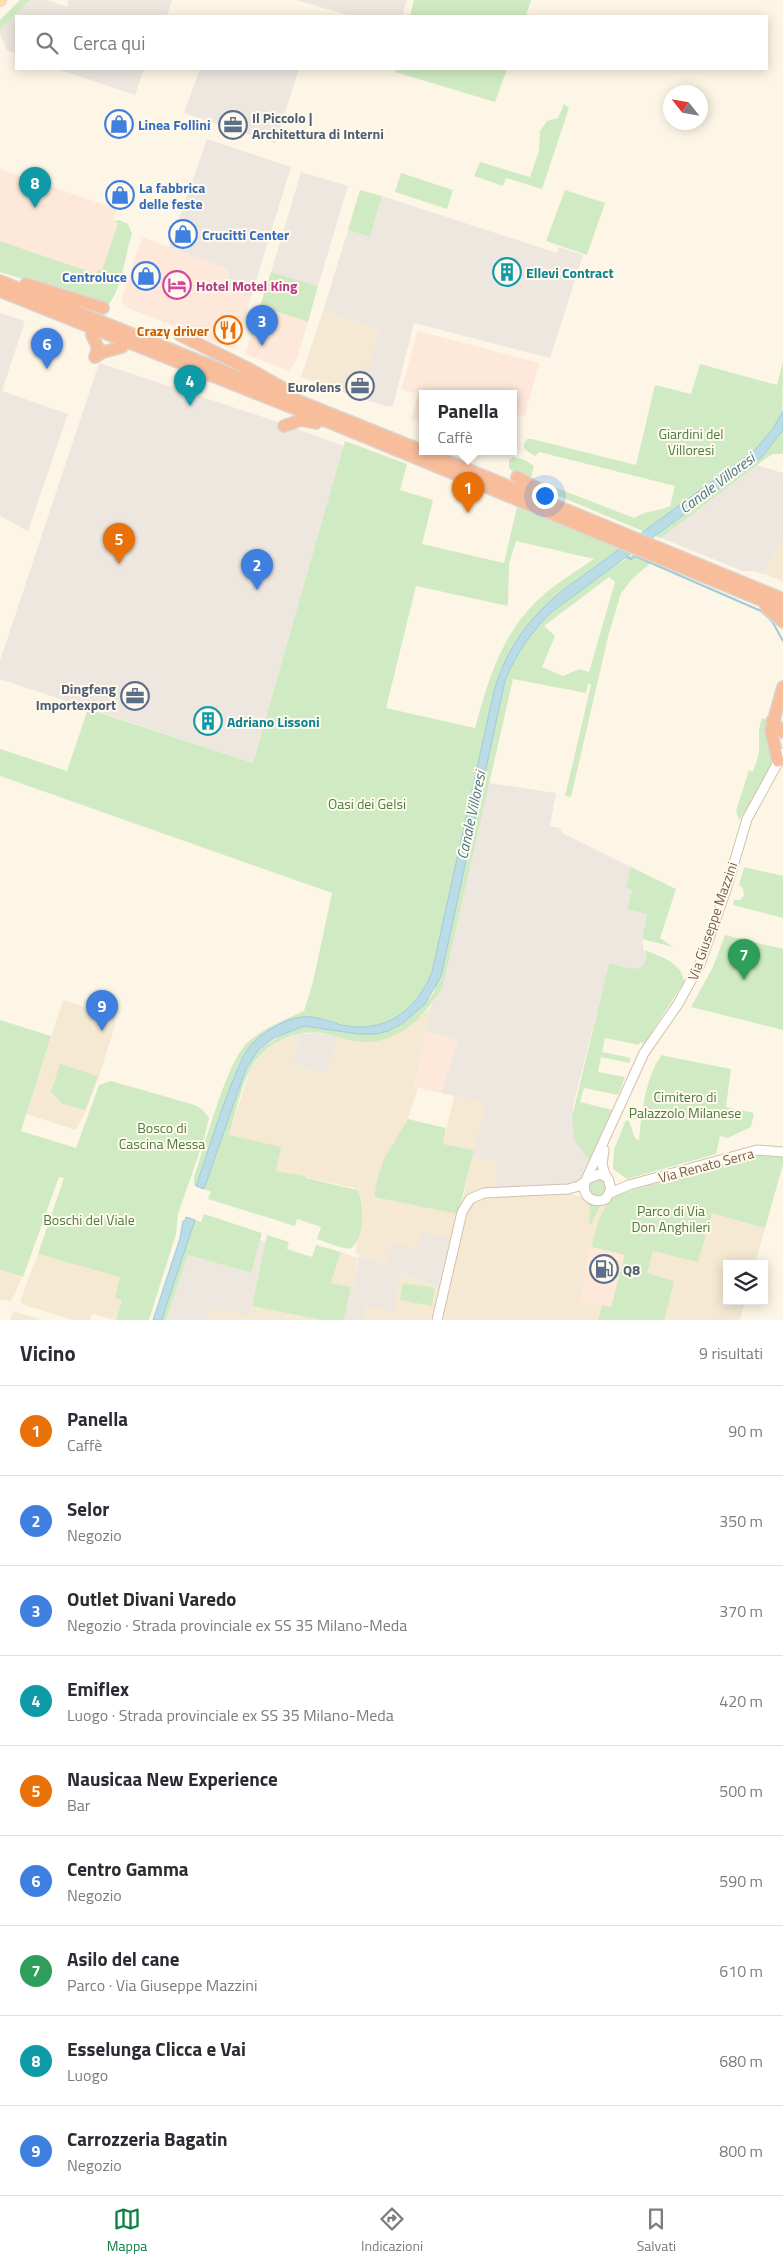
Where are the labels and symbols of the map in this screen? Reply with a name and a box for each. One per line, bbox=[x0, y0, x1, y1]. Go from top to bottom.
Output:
north arrow bbox=[663, 85, 708, 130]
place label: Il Piccolo | Architettura di Interni bbox=[252, 107, 384, 144]
shop icon: Linea Follini bbox=[104, 109, 134, 139]
office icon: Il Piccolo | Architettura di Interni bbox=[218, 110, 248, 140]
place label: Linea Follini bbox=[138, 114, 211, 135]
pin: 8 bbox=[19, 167, 51, 208]
place label: La fabbrica delle feste bbox=[139, 177, 205, 214]
shop icon: La fabbrica delle feste bbox=[105, 180, 135, 210]
shop icon: Crucitti Center bbox=[168, 219, 198, 249]
place label: Crucitti Center bbox=[202, 224, 289, 245]
building icon: Ellevi Contract bbox=[492, 257, 522, 287]
shop icon: Centroluce bbox=[131, 261, 161, 291]
place label: Ellevi Contract bbox=[526, 262, 614, 283]
place label: Centroluce bbox=[62, 266, 127, 287]
hotel icon: Hotel Motel King bbox=[162, 270, 192, 300]
place label: Hotel Motel King bbox=[196, 275, 298, 296]
pin: 3 bbox=[246, 305, 278, 346]
restaurant icon: Crazy driver bbox=[213, 315, 243, 345]
place label: Crazy driver bbox=[137, 320, 209, 341]
pin: 6 bbox=[31, 328, 63, 369]
pin: 4 bbox=[174, 365, 206, 406]
office icon: Eurolens bbox=[345, 371, 375, 401]
place label: Eurolens bbox=[288, 376, 341, 397]
park label: Giardini del Villoresi bbox=[658, 423, 724, 460]
water label: Canale Villoresi bbox=[674, 446, 761, 519]
pin: 1 bbox=[452, 472, 484, 513]
your location bbox=[532, 483, 558, 509]
pin: 5 bbox=[103, 523, 135, 564]
pin: 2 bbox=[241, 549, 273, 590]
place label: Dingfeng Importexport bbox=[36, 678, 117, 715]
office icon: Dingfeng Importexport bbox=[120, 681, 150, 711]
building icon: Adriano Lissoni bbox=[193, 706, 223, 736]
place label: Adriano Lissoni bbox=[227, 711, 320, 732]
water label: Canale Villoresi bbox=[450, 767, 492, 861]
park label: Oasi dei Gelsi bbox=[328, 793, 406, 814]
street label: Via Giuseppe Mazzini bbox=[682, 859, 742, 983]
pin: 7 bbox=[728, 939, 760, 980]
pin: 9 bbox=[86, 990, 118, 1031]
park label: Cimitero di Palazzolo Milanese bbox=[629, 1086, 741, 1123]
park label: Bosco di Cascina Messa bbox=[119, 1117, 205, 1154]
street label: Via Renato Serra bbox=[656, 1142, 756, 1188]
park label: Parco di Via Don Anghileri bbox=[632, 1200, 710, 1237]
park label: Boschi del Viale bbox=[43, 1209, 135, 1230]
fuel station icon: Q8 bbox=[589, 1254, 619, 1284]
place label: Q8 bbox=[623, 1259, 640, 1280]

